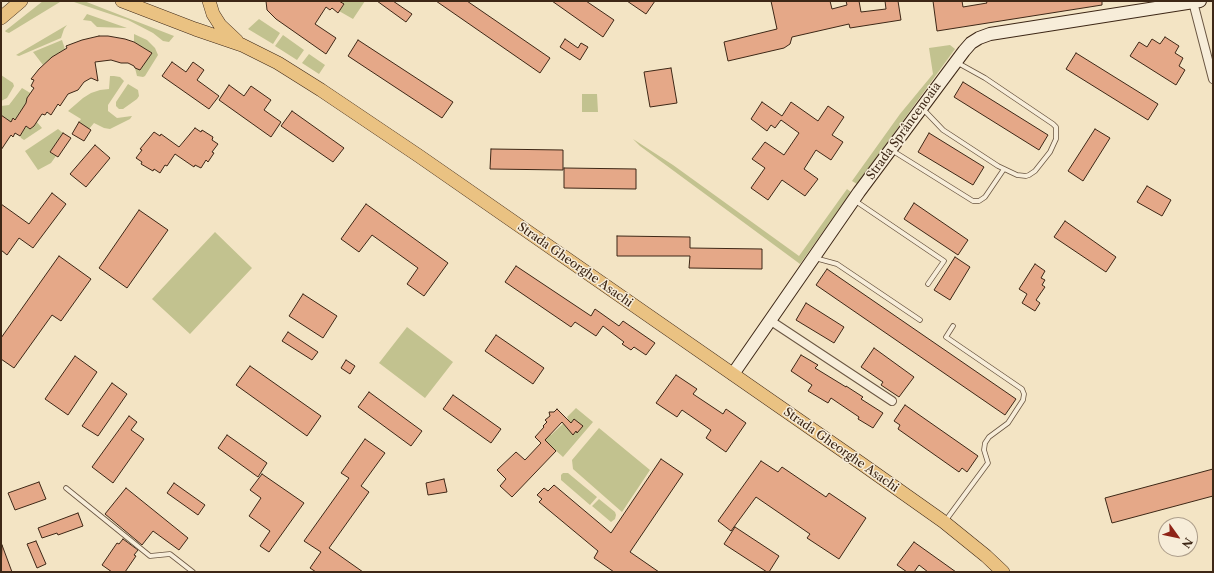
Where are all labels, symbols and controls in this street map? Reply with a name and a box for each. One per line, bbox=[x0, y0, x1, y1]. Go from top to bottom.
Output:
street label: Strada Sprâncenoaia bbox=[864, 79, 944, 183]
street label: Strada Gheorghe Asachi bbox=[515, 220, 635, 310]
street label: Strada Gheorghe Asachi bbox=[781, 405, 901, 495]
north arrow bbox=[1158, 517, 1198, 557]
text: N bbox=[1179, 535, 1196, 551]

